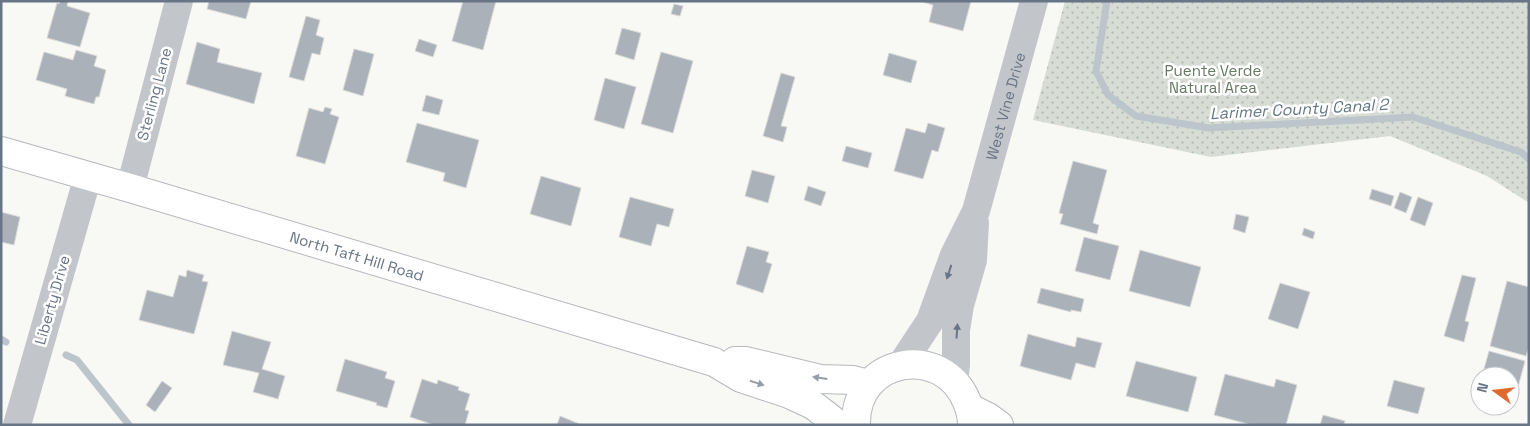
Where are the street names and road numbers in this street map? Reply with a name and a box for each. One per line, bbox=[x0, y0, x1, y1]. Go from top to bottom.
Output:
street label: Sterling Lane bbox=[132, 45, 176, 142]
street label: West Vine Drive bbox=[981, 50, 1029, 162]
street label: North Taft Hill Road bbox=[288, 227, 426, 285]
street label: Liberty Drive bbox=[30, 253, 74, 347]

